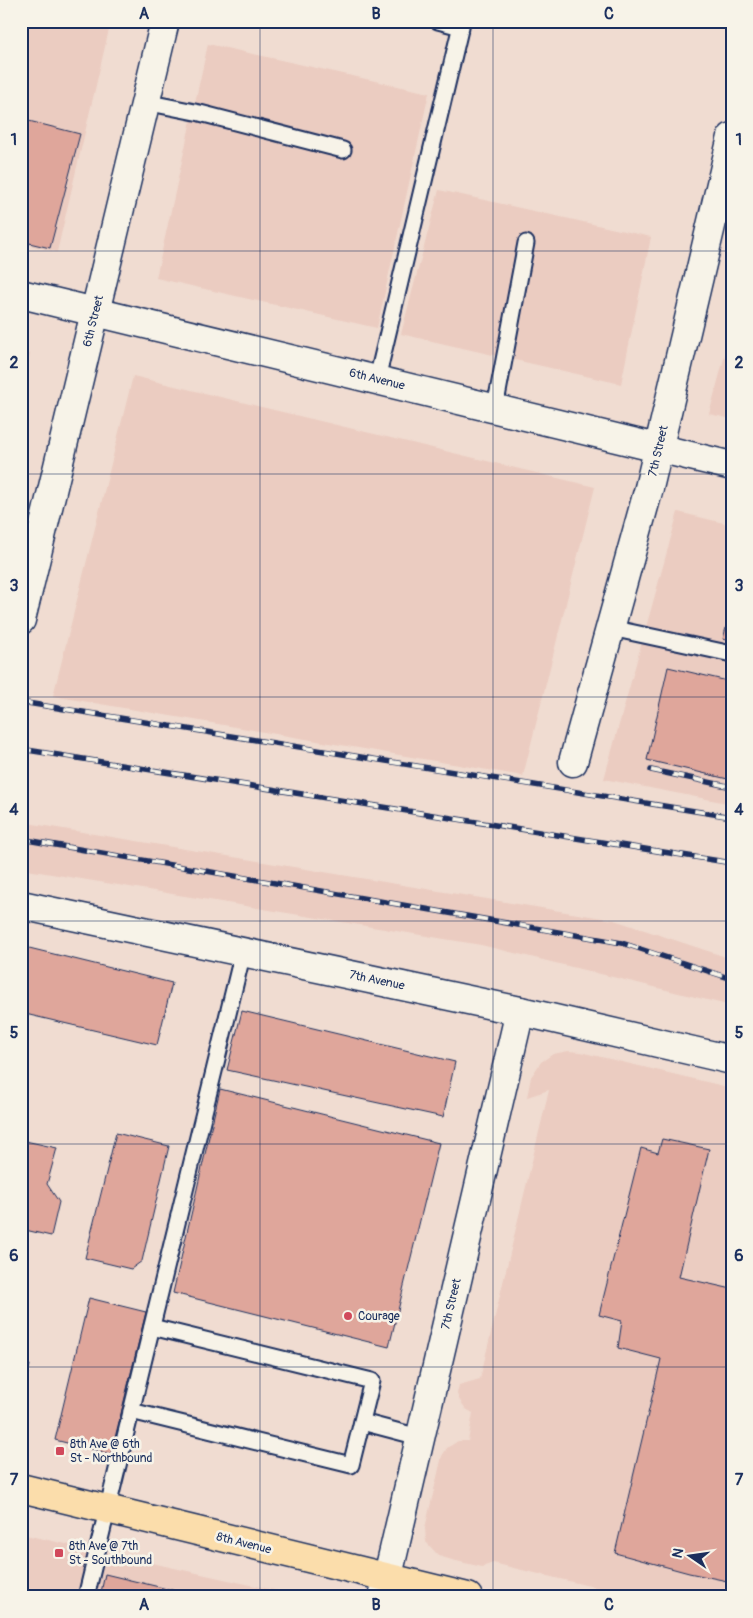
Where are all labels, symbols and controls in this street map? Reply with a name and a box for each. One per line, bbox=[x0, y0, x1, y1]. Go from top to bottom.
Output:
text: A bbox=[139, 4, 150, 24]
text: B bbox=[371, 4, 381, 24]
text: C bbox=[604, 4, 614, 24]
text: 1 bbox=[11, 130, 17, 150]
text: 1 bbox=[736, 130, 742, 150]
street label: 6th Street bbox=[80, 294, 107, 348]
text: 2 bbox=[10, 353, 19, 373]
text: 2 bbox=[735, 353, 744, 373]
street label: 6th Avenue bbox=[347, 365, 406, 394]
street label: 7th Street bbox=[645, 424, 672, 478]
text: 3 bbox=[10, 576, 19, 596]
text: 3 bbox=[735, 576, 744, 596]
text: 4 bbox=[9, 800, 19, 820]
text: 4 bbox=[734, 800, 744, 820]
street label: 7th Avenue bbox=[348, 967, 406, 994]
text: 5 bbox=[10, 1023, 19, 1043]
text: 5 bbox=[735, 1023, 744, 1043]
text: 6 bbox=[9, 1246, 19, 1266]
text: 6 bbox=[734, 1246, 744, 1266]
street label: 7th Street bbox=[438, 1277, 465, 1331]
place label: Courage bbox=[358, 1309, 400, 1324]
marker: Courage bbox=[342, 1310, 354, 1322]
place label: 8th Ave @ 6th St - Northbound bbox=[70, 1437, 153, 1466]
marker: 8th Ave @ 6th St - Northbound bbox=[54, 1445, 66, 1457]
text: 7 bbox=[10, 1470, 19, 1490]
text: 7 bbox=[735, 1470, 744, 1490]
street label: 8th Avenue bbox=[215, 1529, 273, 1558]
north arrow bbox=[666, 1530, 716, 1580]
place label: 8th Ave @ 7th St - Southbound bbox=[69, 1539, 152, 1568]
marker: 8th Ave @ 7th St - Southbound bbox=[53, 1547, 65, 1559]
text: N bbox=[668, 1547, 687, 1560]
text: A bbox=[139, 1595, 150, 1615]
text: B bbox=[371, 1595, 381, 1615]
text: C bbox=[604, 1595, 614, 1615]

